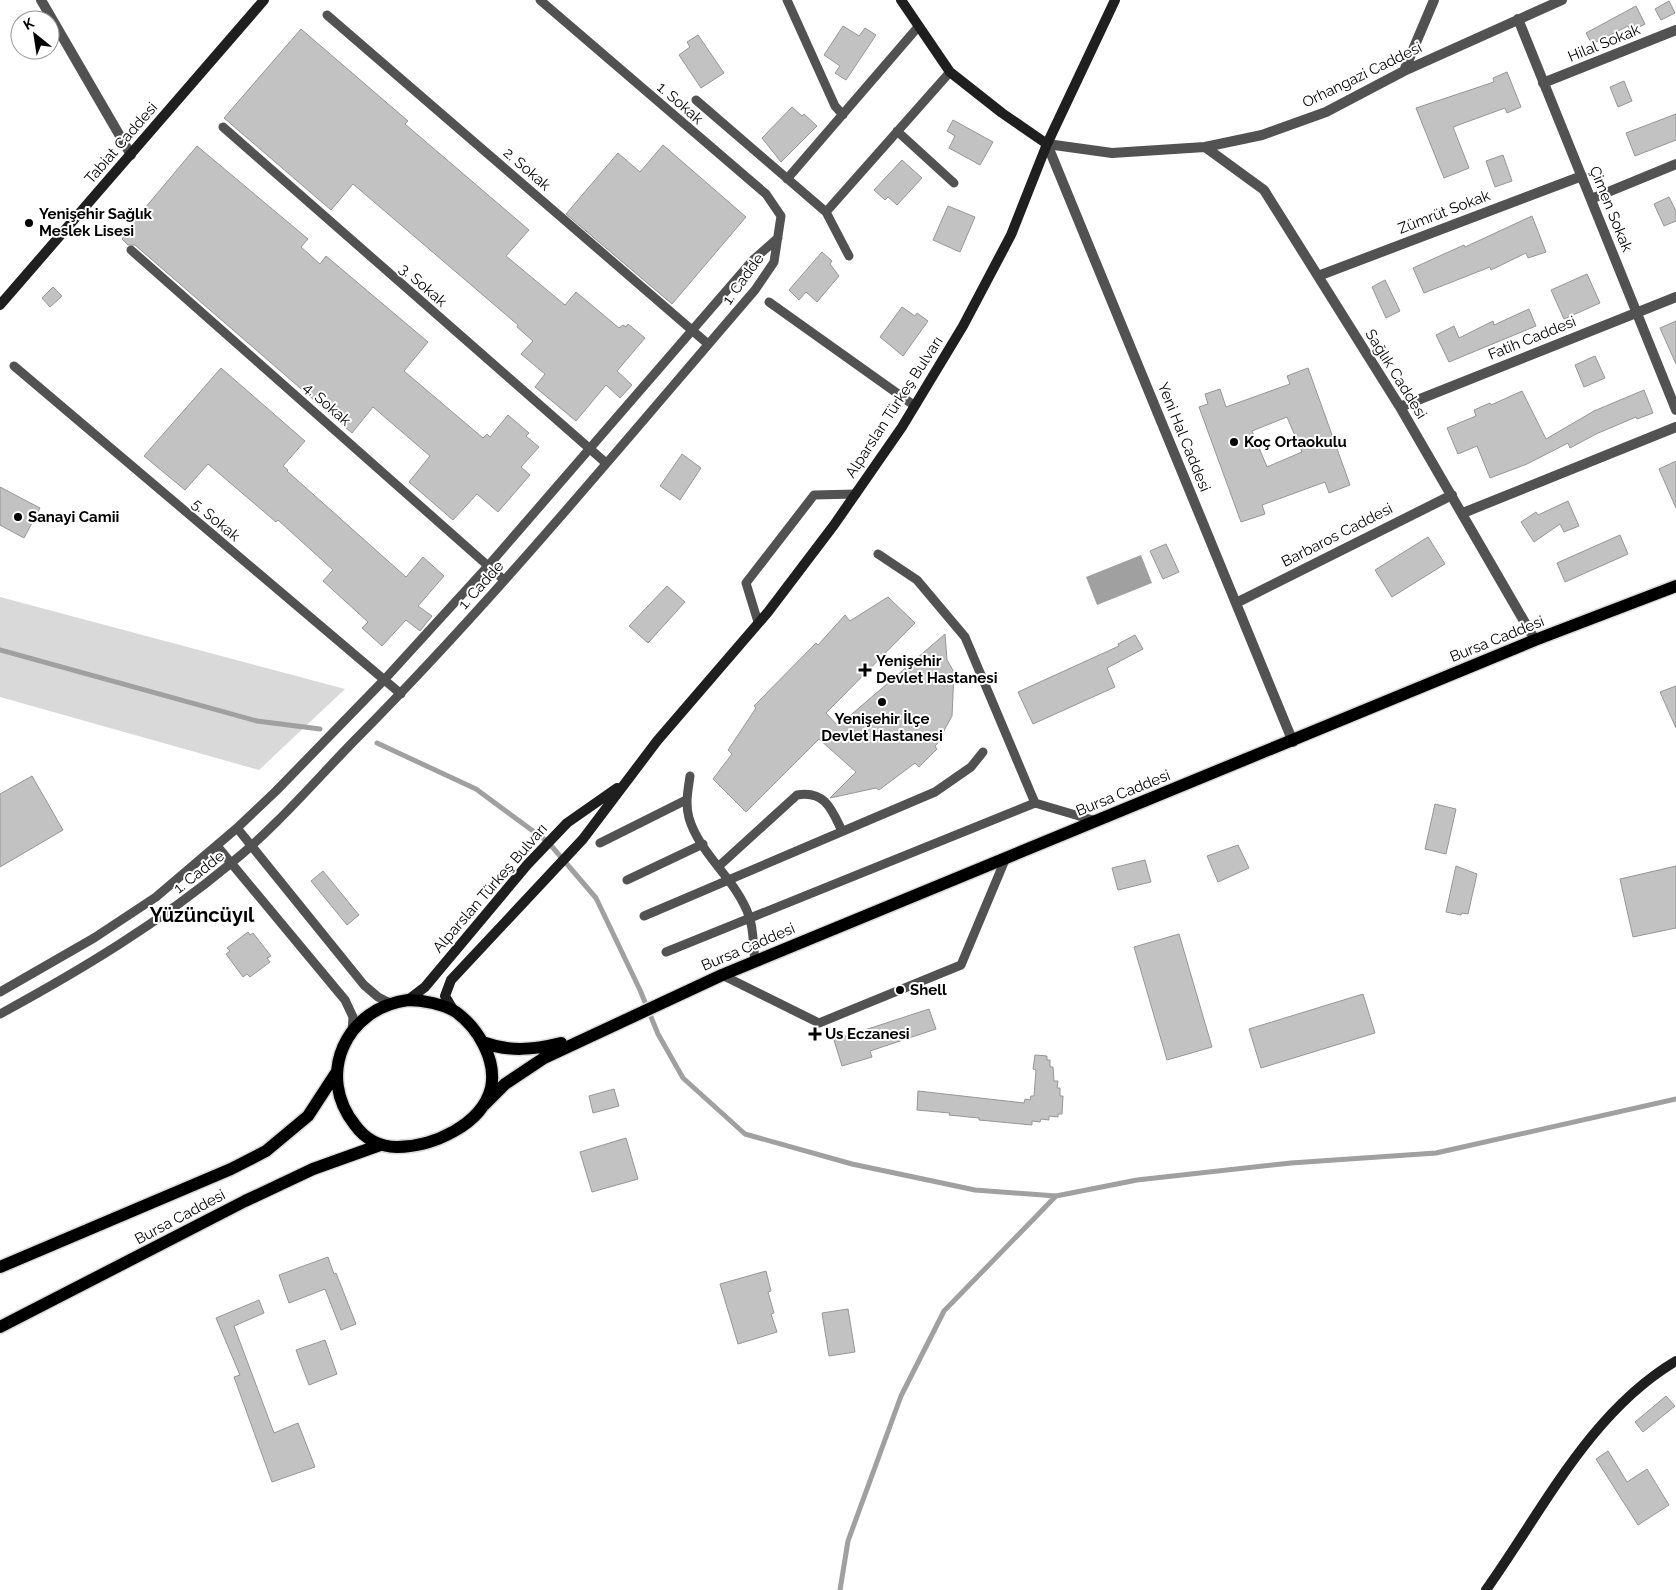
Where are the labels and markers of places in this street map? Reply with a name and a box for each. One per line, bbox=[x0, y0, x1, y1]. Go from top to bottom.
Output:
place label: Yenişehir Sağlık Meslek Lisesi bbox=[39, 205, 153, 240]
marker: Yenişehir Sağlık Meslek Lisesi bbox=[23, 217, 35, 229]
place label: Koç Ortaokulu bbox=[1244, 433, 1347, 451]
marker: Koç Ortaokulu bbox=[1228, 436, 1240, 448]
place label: Sanayi Camii bbox=[28, 508, 119, 526]
marker: Sanayi Camii bbox=[12, 511, 24, 523]
place label: Yenişehir Devlet Hastanesi bbox=[876, 652, 997, 687]
marker: Yenişehir Devlet Hastanesi bbox=[858, 663, 872, 677]
marker: Yenişehir İlçe Devlet Hastanesi bbox=[876, 696, 888, 708]
place label: Yenişehir İlçe Devlet Hastanesi bbox=[821, 710, 943, 745]
place label: Shell bbox=[910, 981, 947, 999]
marker: Shell bbox=[894, 984, 906, 996]
place label: Us Eczanesi bbox=[825, 1025, 910, 1043]
marker: Us Eczanesi bbox=[809, 1028, 821, 1040]

